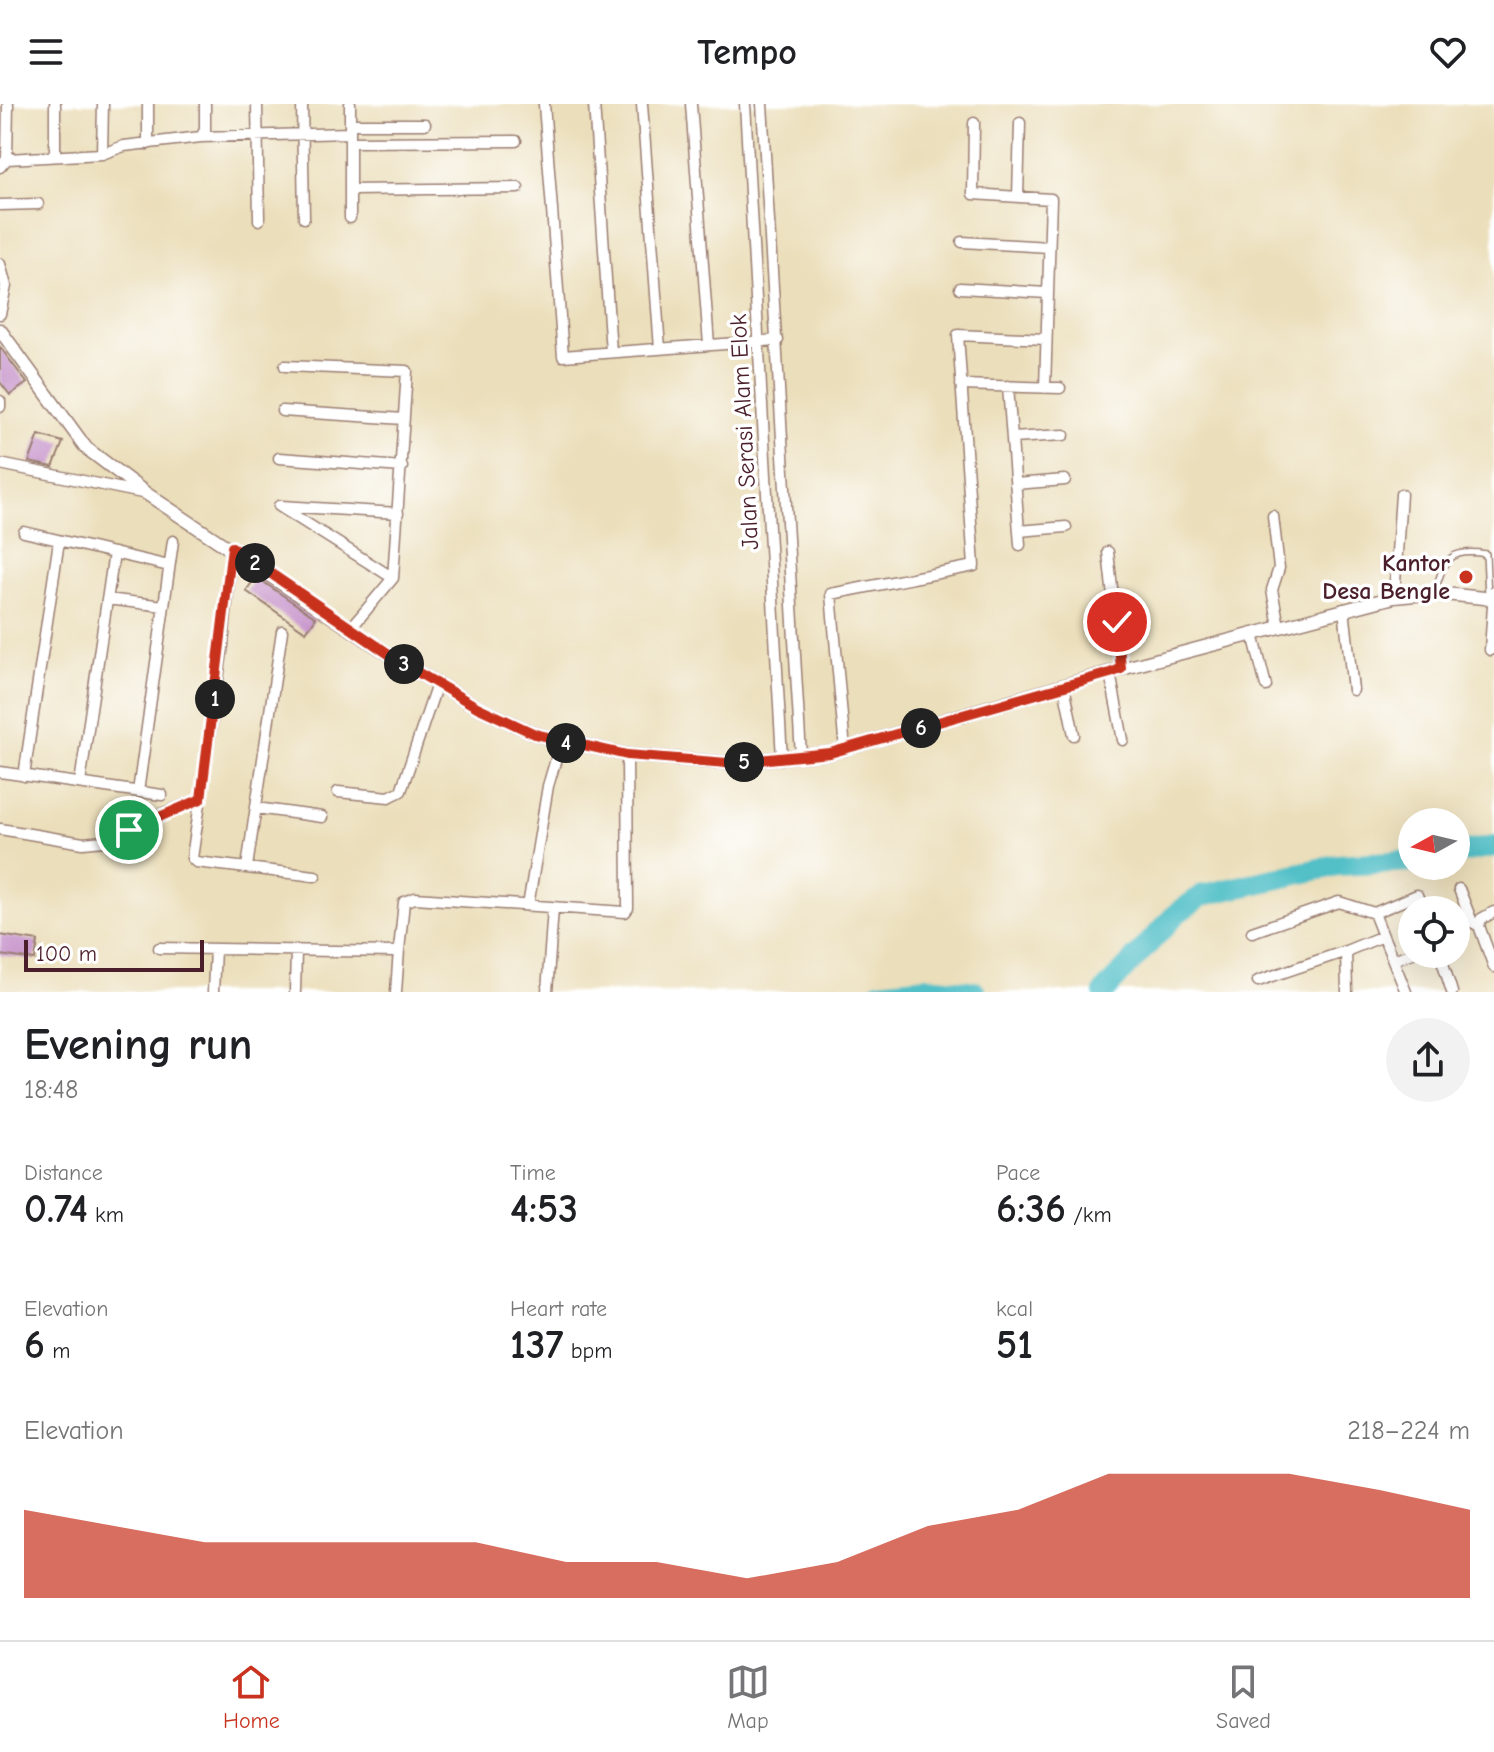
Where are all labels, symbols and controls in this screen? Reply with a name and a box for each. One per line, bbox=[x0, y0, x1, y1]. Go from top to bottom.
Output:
icon: menu bbox=[24, 30, 68, 74]
icon: heart bbox=[1426, 30, 1470, 74]
text: Tempo bbox=[697, 32, 797, 73]
street label: Jalan Serasi Alam Elok bbox=[724, 313, 764, 551]
pin: 2 bbox=[235, 543, 275, 583]
place label: Kantor Desa Bengle bbox=[1322, 549, 1450, 605]
text: 2 bbox=[250, 550, 260, 576]
marker: Kantor Desa Bengle bbox=[1457, 568, 1475, 586]
pin bbox=[1083, 588, 1151, 656]
icon: check bbox=[1095, 600, 1139, 644]
pin: 3 bbox=[384, 644, 424, 684]
text: 3 bbox=[399, 651, 409, 677]
pin: 1 bbox=[195, 679, 235, 719]
text: 1 bbox=[211, 686, 219, 712]
pin: 6 bbox=[901, 708, 941, 748]
text: 6 bbox=[915, 715, 927, 741]
pin: 4 bbox=[546, 723, 586, 763]
text: 4 bbox=[561, 730, 571, 756]
pin: 5 bbox=[724, 742, 764, 782]
text: 5 bbox=[738, 749, 750, 775]
pin bbox=[95, 796, 163, 864]
icon: arrive bbox=[107, 808, 151, 852]
north arrow bbox=[1398, 808, 1470, 880]
map controls bbox=[1398, 808, 1470, 968]
button: locate bbox=[1398, 896, 1470, 968]
scale bar bbox=[24, 936, 204, 972]
text: 100 m bbox=[36, 941, 97, 967]
button: share bbox=[1386, 1018, 1470, 1102]
text: Evening run bbox=[24, 1019, 252, 1070]
text: 18:48 bbox=[24, 1075, 78, 1105]
text: Distance bbox=[24, 1160, 103, 1186]
text: Time bbox=[510, 1160, 556, 1186]
text: Pace bbox=[996, 1160, 1040, 1186]
text: 0.74 bbox=[24, 1186, 88, 1232]
text: 4:53 bbox=[510, 1186, 578, 1232]
text: 6:36 bbox=[996, 1186, 1066, 1232]
text: km bbox=[88, 1202, 124, 1228]
text: /km bbox=[1066, 1202, 1112, 1228]
text: Elevation bbox=[24, 1296, 108, 1322]
text: Heart rate bbox=[510, 1296, 607, 1322]
text: kcal bbox=[996, 1296, 1033, 1322]
text: 6 bbox=[24, 1322, 45, 1368]
text: 137 bbox=[510, 1322, 563, 1368]
text: 51 bbox=[996, 1322, 1033, 1368]
text: m bbox=[45, 1338, 70, 1364]
text: bpm bbox=[563, 1338, 612, 1364]
text: Elevation bbox=[24, 1416, 124, 1446]
text: 218–224 m bbox=[1347, 1416, 1470, 1446]
tab: Home bbox=[223, 1660, 280, 1734]
tab: Map bbox=[726, 1660, 770, 1734]
tab: Saved bbox=[1216, 1660, 1271, 1734]

